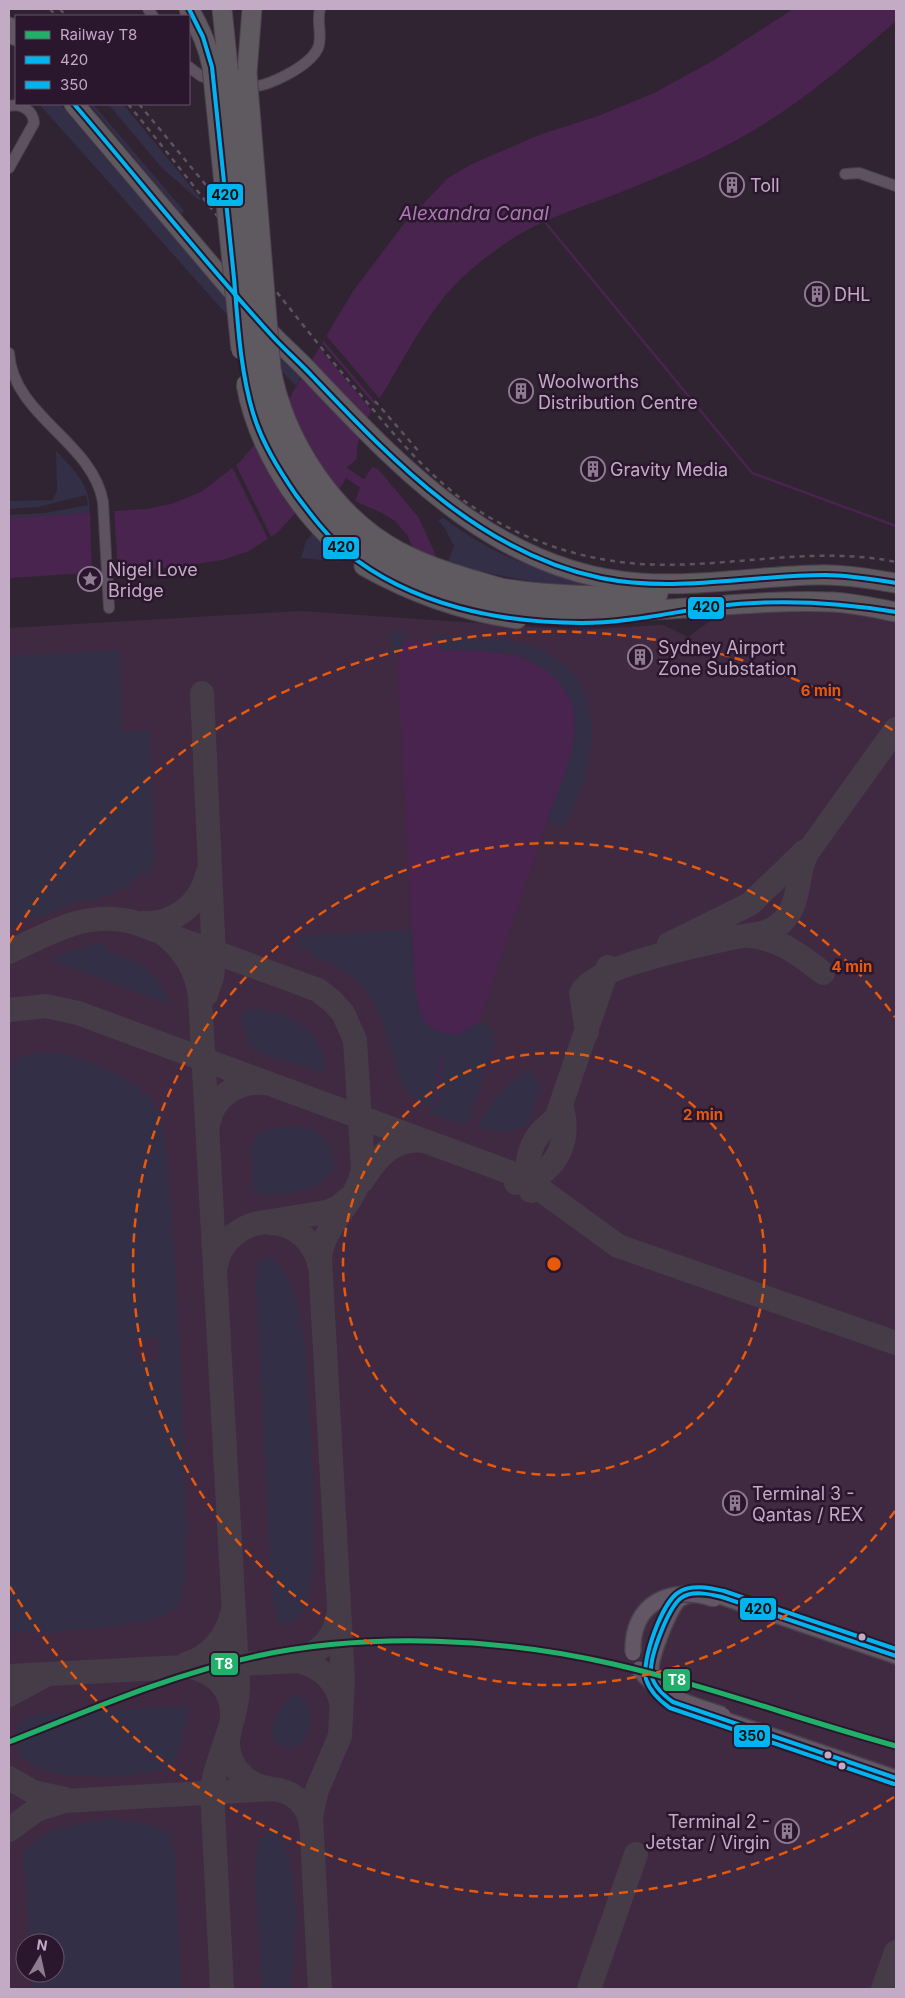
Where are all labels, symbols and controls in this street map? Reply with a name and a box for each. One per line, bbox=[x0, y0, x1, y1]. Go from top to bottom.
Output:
legend bbox=[15, 15, 190, 105]
text: Railway T8 bbox=[60, 25, 137, 44]
text: 420 bbox=[60, 50, 88, 69]
text: 350 bbox=[60, 75, 88, 94]
building icon: Toll bbox=[719, 172, 745, 198]
place label: Toll bbox=[750, 175, 780, 196]
line badge: 420 bbox=[206, 183, 244, 207]
text: 420 bbox=[211, 186, 239, 203]
water label: Alexandra Canal bbox=[398, 202, 549, 225]
building icon: DHL bbox=[804, 281, 830, 307]
place label: DHL bbox=[834, 284, 871, 305]
place label: Woolworths Distribution Centre bbox=[538, 371, 698, 413]
building icon: Woolworths Distribution Centre bbox=[508, 378, 534, 404]
building icon: Gravity Media bbox=[580, 456, 606, 482]
place label: Gravity Media bbox=[610, 459, 728, 480]
line badge: 420 bbox=[322, 536, 360, 560]
text: 420 bbox=[327, 538, 355, 555]
place label: Nigel Love Bridge bbox=[108, 559, 198, 601]
place icon: Nigel Love Bridge bbox=[77, 566, 103, 592]
line badge: 420 bbox=[687, 596, 725, 620]
text: 420 bbox=[692, 598, 720, 615]
place label: Sydney Airport Zone Substation bbox=[658, 637, 797, 679]
building icon: Sydney Airport Zone Substation bbox=[627, 644, 653, 670]
text: 6 min bbox=[801, 681, 841, 700]
text: 4 min bbox=[832, 957, 872, 976]
text: 2 min bbox=[683, 1105, 723, 1124]
centre of rings bbox=[545, 1255, 563, 1273]
place label: Terminal 3 - Qantas / REX bbox=[752, 1483, 863, 1525]
building icon: Terminal 3 - Qantas / REX bbox=[722, 1490, 748, 1516]
line badge: 420 bbox=[739, 1597, 777, 1621]
text: 420 bbox=[744, 1600, 772, 1617]
unlabelled marker bbox=[857, 1632, 867, 1642]
line badge: T8 bbox=[210, 1652, 239, 1676]
text: T8 bbox=[215, 1655, 233, 1672]
line badge: T8 bbox=[662, 1668, 691, 1692]
text: T8 bbox=[668, 1671, 686, 1688]
line badge: 350 bbox=[733, 1724, 771, 1748]
text: 350 bbox=[738, 1727, 766, 1744]
unlabelled marker bbox=[823, 1750, 833, 1760]
unlabelled marker bbox=[837, 1761, 847, 1771]
place label: Terminal 2 - Jetstar / Virgin bbox=[645, 1811, 770, 1853]
building icon: Terminal 2 - Jetstar / Virgin bbox=[774, 1818, 800, 1844]
north arrow bbox=[15, 1933, 65, 1983]
text: N bbox=[36, 1935, 49, 1954]

